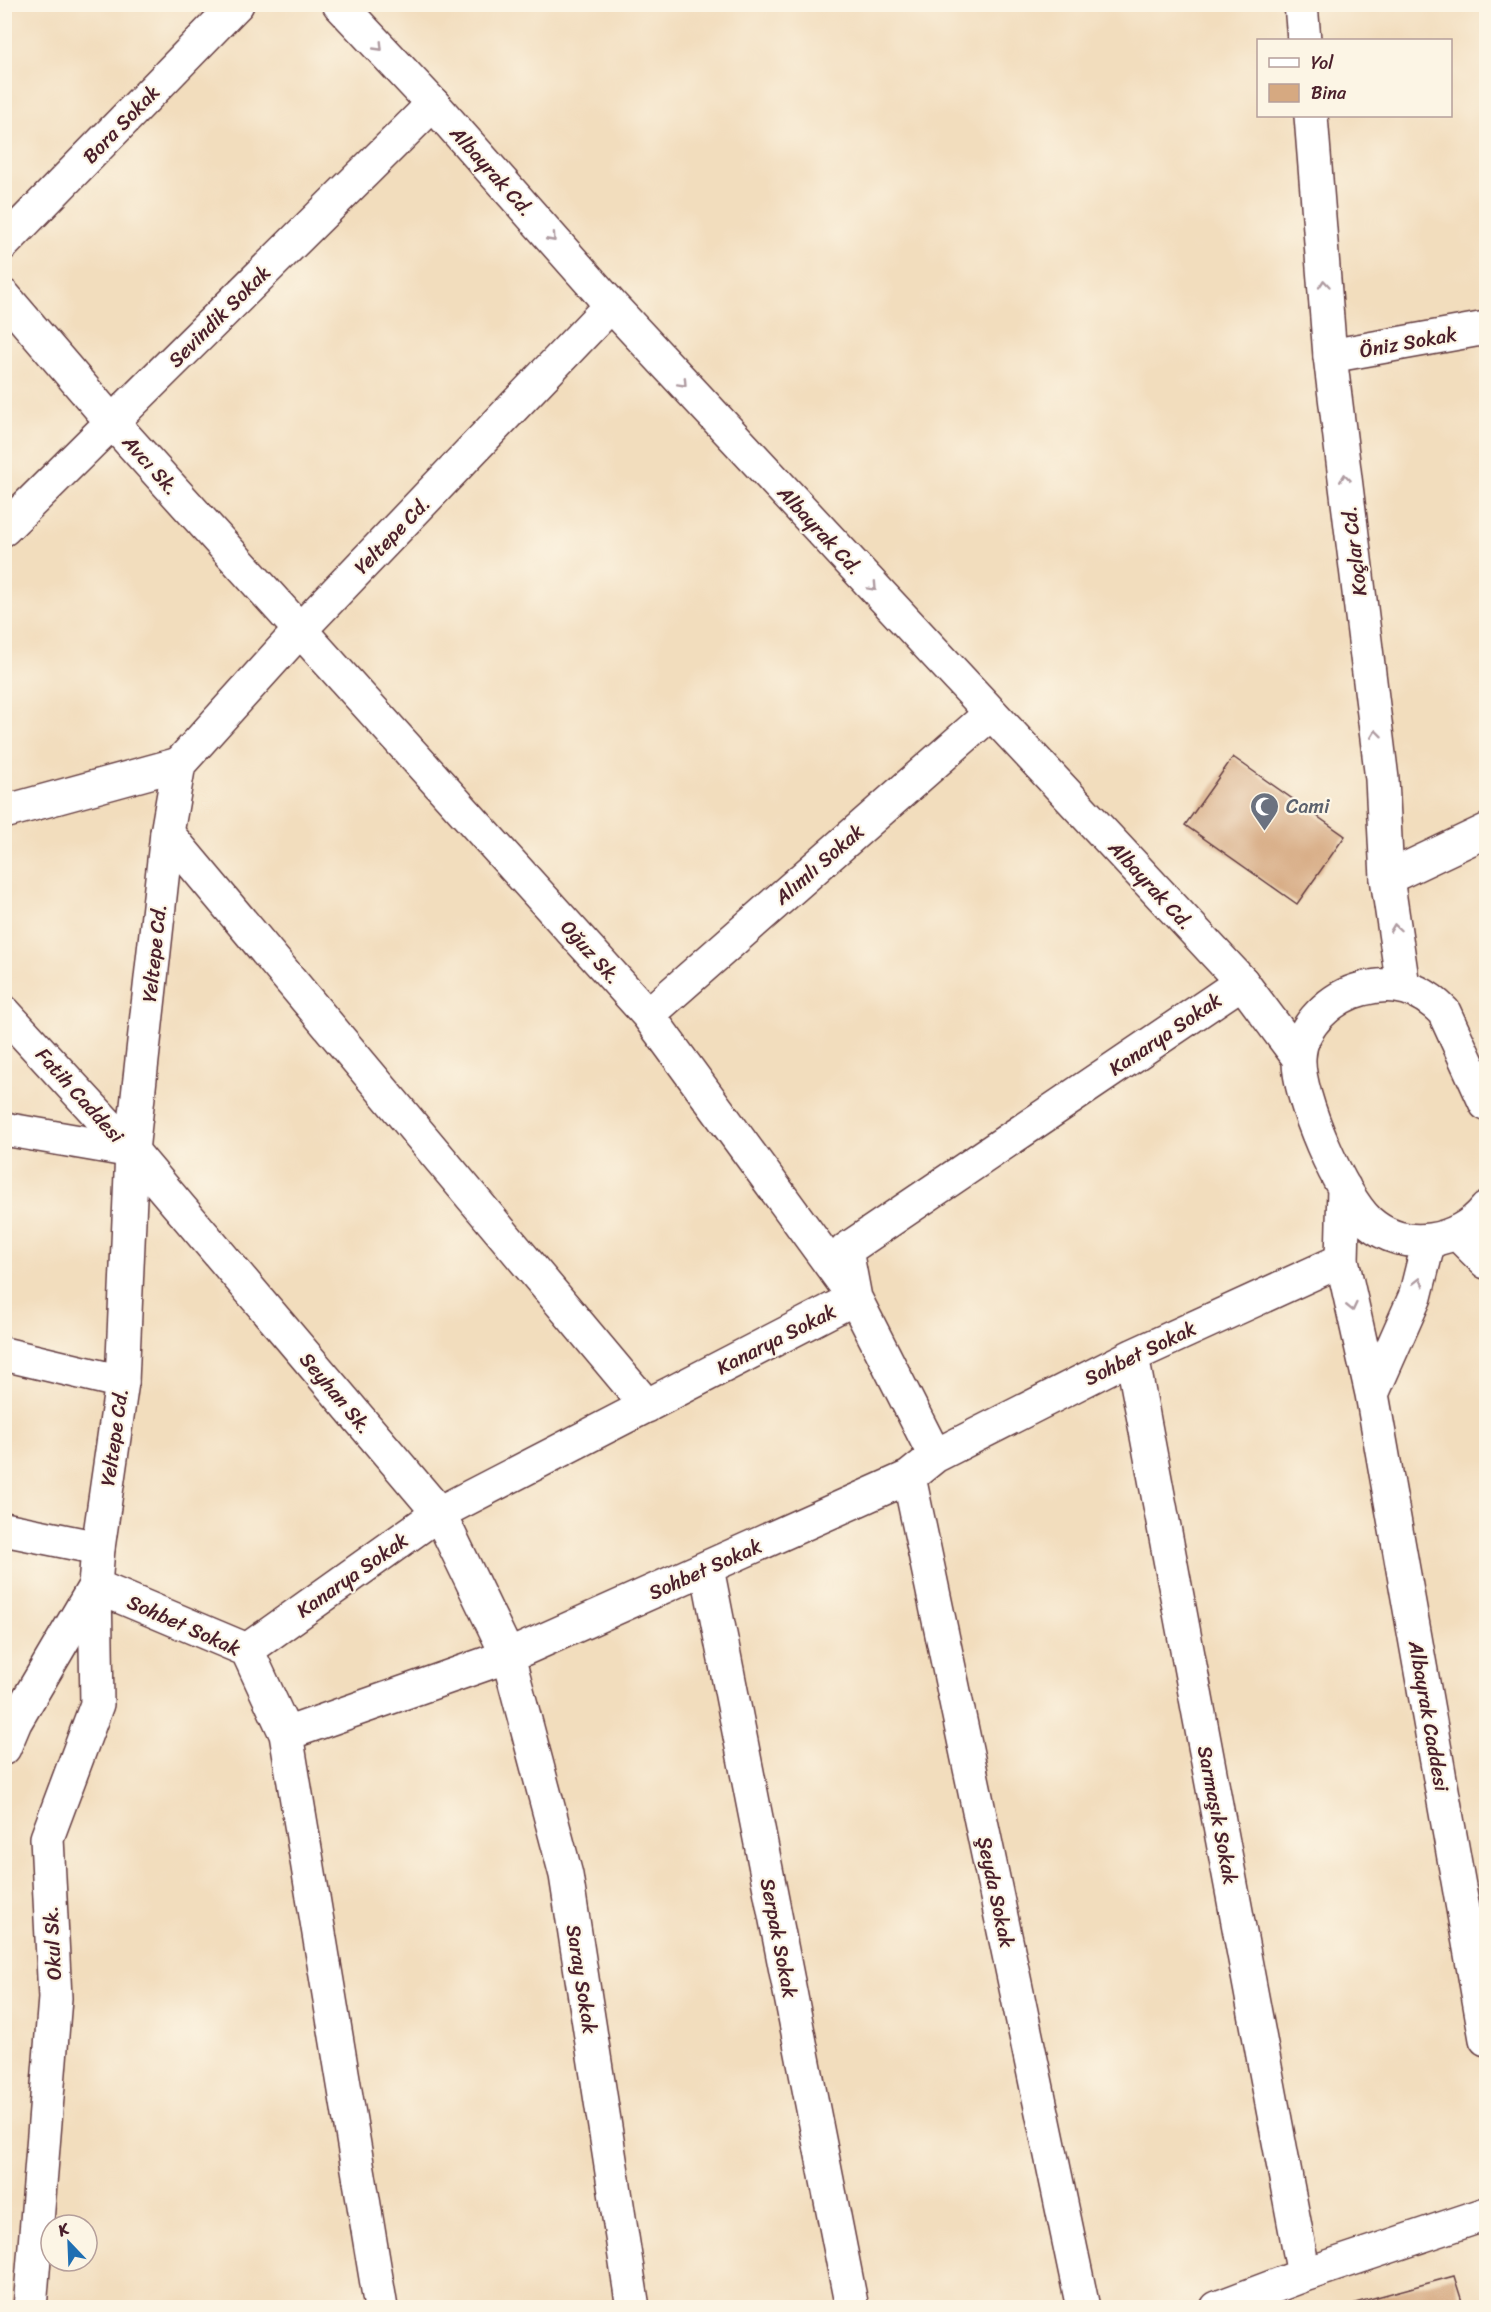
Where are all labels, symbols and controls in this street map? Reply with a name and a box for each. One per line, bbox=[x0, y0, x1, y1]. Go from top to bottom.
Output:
legend bbox=[1257, 39, 1452, 117]
one-way arrow bbox=[372, 40, 383, 50]
text: Yol bbox=[1311, 47, 1334, 79]
street label: Bora Sokak bbox=[74, 76, 169, 172]
text: Bina bbox=[1311, 77, 1347, 109]
street label: Albayrak Cd. bbox=[440, 117, 542, 225]
one-way arrow bbox=[545, 231, 556, 242]
street label: Sevindik Sokak bbox=[159, 256, 279, 376]
one-way arrow bbox=[1318, 279, 1331, 288]
street label: Öniz Sokak bbox=[1357, 317, 1460, 368]
one-way arrow bbox=[676, 376, 687, 386]
street label: Avcı Sk. bbox=[113, 426, 188, 504]
one-way arrow bbox=[1339, 473, 1352, 482]
street label: Albayrak Cd. bbox=[768, 476, 871, 584]
street label: Yeltepe Cd. bbox=[346, 488, 439, 583]
street label: Koçlar Cd. bbox=[1332, 504, 1377, 598]
one-way arrow bbox=[866, 580, 877, 591]
one-way arrow bbox=[1370, 729, 1383, 738]
place label: Cami bbox=[1286, 789, 1331, 824]
mosque icon: Cami bbox=[1249, 790, 1281, 832]
street label: Alımlı Sokak bbox=[766, 815, 873, 914]
street label: Albayrak Cd. bbox=[1099, 831, 1202, 939]
street label: Yeltepe Cd. bbox=[132, 902, 177, 1004]
street label: Oğuz Sk. bbox=[552, 912, 630, 993]
one-way arrow bbox=[1389, 923, 1401, 932]
street label: Kanarya Sokak bbox=[1101, 983, 1230, 1085]
street label: Fatih Caddesi bbox=[27, 1039, 134, 1153]
one-way arrow bbox=[1411, 1277, 1424, 1287]
street label: Kanarya Sokak bbox=[710, 1294, 843, 1385]
one-way arrow bbox=[1345, 1302, 1358, 1312]
street label: Sohbet Sokak bbox=[1078, 1311, 1203, 1396]
street label: Seyhan Sk. bbox=[290, 1344, 381, 1443]
street label: Yeltepe Cd. bbox=[90, 1386, 139, 1488]
street label: Kanarya Sokak bbox=[289, 1523, 416, 1627]
street label: Sohbet Sokak bbox=[643, 1529, 768, 1610]
street label: Sohbet Sokak bbox=[121, 1585, 247, 1666]
street label: Albayrak Caddesi bbox=[1398, 1637, 1459, 1796]
street label: Sarmaşık Sokak bbox=[1187, 1743, 1248, 1888]
street label: Şeyda Sokak bbox=[967, 1833, 1024, 1951]
street label: Serpak Sokak bbox=[750, 1875, 807, 2001]
street label: Okul Sk. bbox=[33, 1905, 72, 1981]
street label: Saray Sokak bbox=[556, 1922, 607, 2037]
north arrow bbox=[39, 2213, 99, 2273]
text: K bbox=[52, 2214, 75, 2245]

